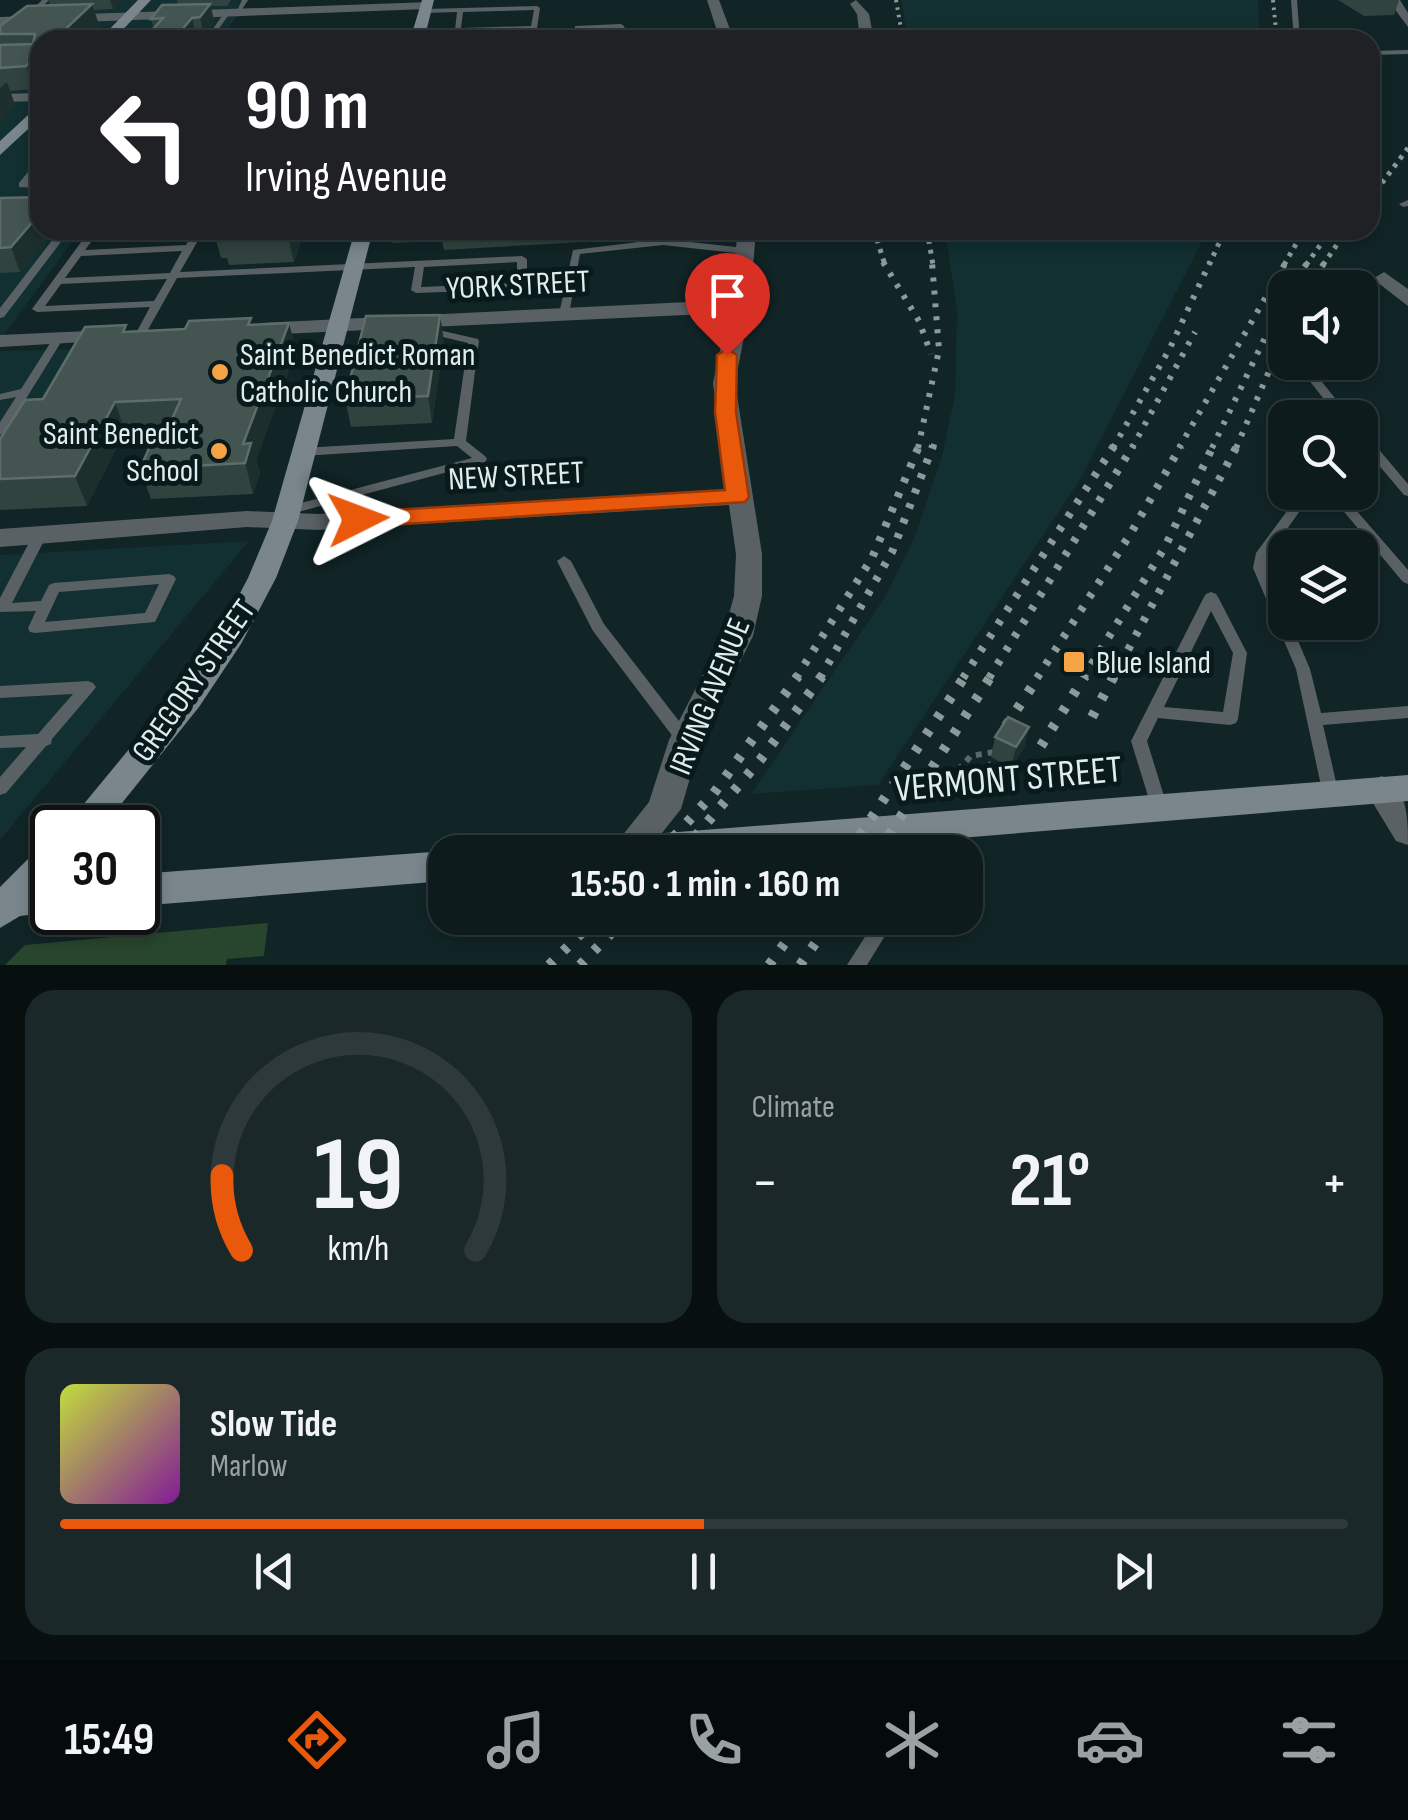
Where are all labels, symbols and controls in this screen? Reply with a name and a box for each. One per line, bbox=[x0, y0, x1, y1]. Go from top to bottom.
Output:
text: 90 m bbox=[245, 65, 369, 149]
icon: left bbox=[80, 70, 210, 200]
text: Irving Avenue bbox=[245, 150, 448, 205]
pin bbox=[685, 253, 770, 356]
street label: YORK STREET bbox=[445, 262, 591, 309]
icon: arrive bbox=[700, 268, 755, 323]
map controls bbox=[1268, 270, 1378, 640]
button: sound bbox=[1268, 270, 1378, 380]
place label: Saint Benedict Roman Catholic Church bbox=[240, 336, 475, 412]
marker: Saint Benedict Roman Catholic Church bbox=[209, 361, 231, 383]
button: search bbox=[1268, 400, 1378, 510]
place label: Saint Benedict School bbox=[43, 415, 199, 491]
marker: Saint Benedict School bbox=[208, 440, 230, 462]
street label: NEW STREET bbox=[447, 453, 585, 500]
position arrow bbox=[306, 467, 410, 571]
button: layers bbox=[1268, 530, 1378, 640]
street label: GREGORY STREET bbox=[124, 592, 264, 769]
street label: IRVING AVENUE bbox=[661, 613, 759, 780]
place label: Blue Island bbox=[1096, 644, 1211, 683]
marker: Blue Island bbox=[1061, 649, 1087, 675]
street label: VERMONT STREET bbox=[893, 747, 1124, 812]
speed limit sign: 30 bbox=[30, 805, 160, 935]
text: 15:50 · 1 min · 160 m bbox=[571, 862, 840, 907]
text: Climate bbox=[752, 1088, 835, 1127]
text: 19 bbox=[313, 1114, 403, 1239]
text: 21° bbox=[1009, 1137, 1090, 1228]
text: − bbox=[752, 1150, 778, 1217]
text: + bbox=[1321, 1150, 1348, 1217]
text: km/h bbox=[327, 1228, 389, 1271]
text: Slow Tide bbox=[210, 1402, 337, 1447]
text: Marlow bbox=[210, 1447, 288, 1486]
icon: previous bbox=[247, 1544, 302, 1599]
icon: pause bbox=[676, 1544, 731, 1599]
icon: next bbox=[1106, 1544, 1161, 1599]
icon: directions bbox=[282, 1705, 352, 1775]
icon: music bbox=[481, 1705, 551, 1775]
icon: phone bbox=[679, 1705, 749, 1775]
icon: climate bbox=[877, 1705, 947, 1775]
icon: car bbox=[1075, 1705, 1145, 1775]
icon: filters bbox=[1274, 1705, 1344, 1775]
text: 15:49 bbox=[64, 1713, 154, 1768]

